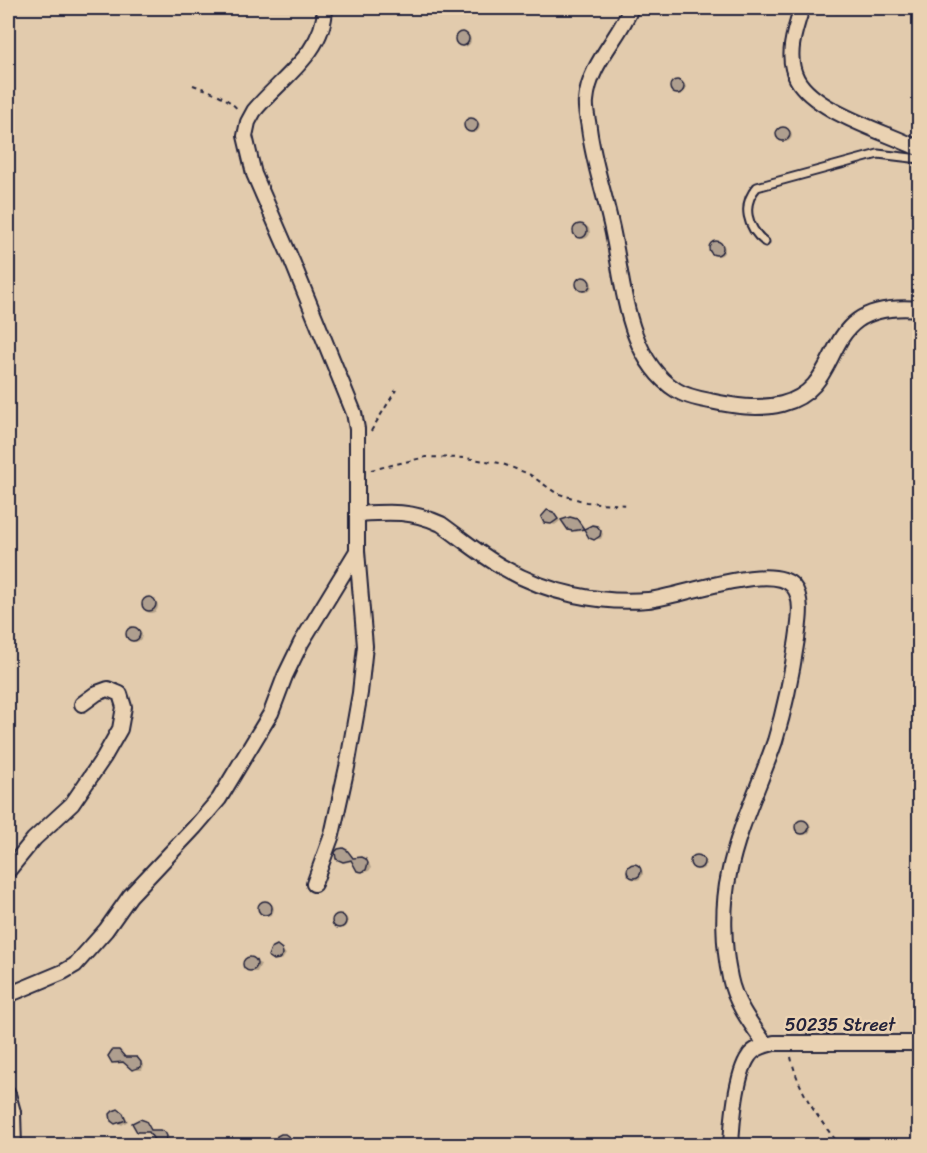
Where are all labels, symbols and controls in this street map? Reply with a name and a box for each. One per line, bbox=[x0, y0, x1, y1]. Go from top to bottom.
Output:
street label: 50235 Street bbox=[785, 1009, 896, 1041]

